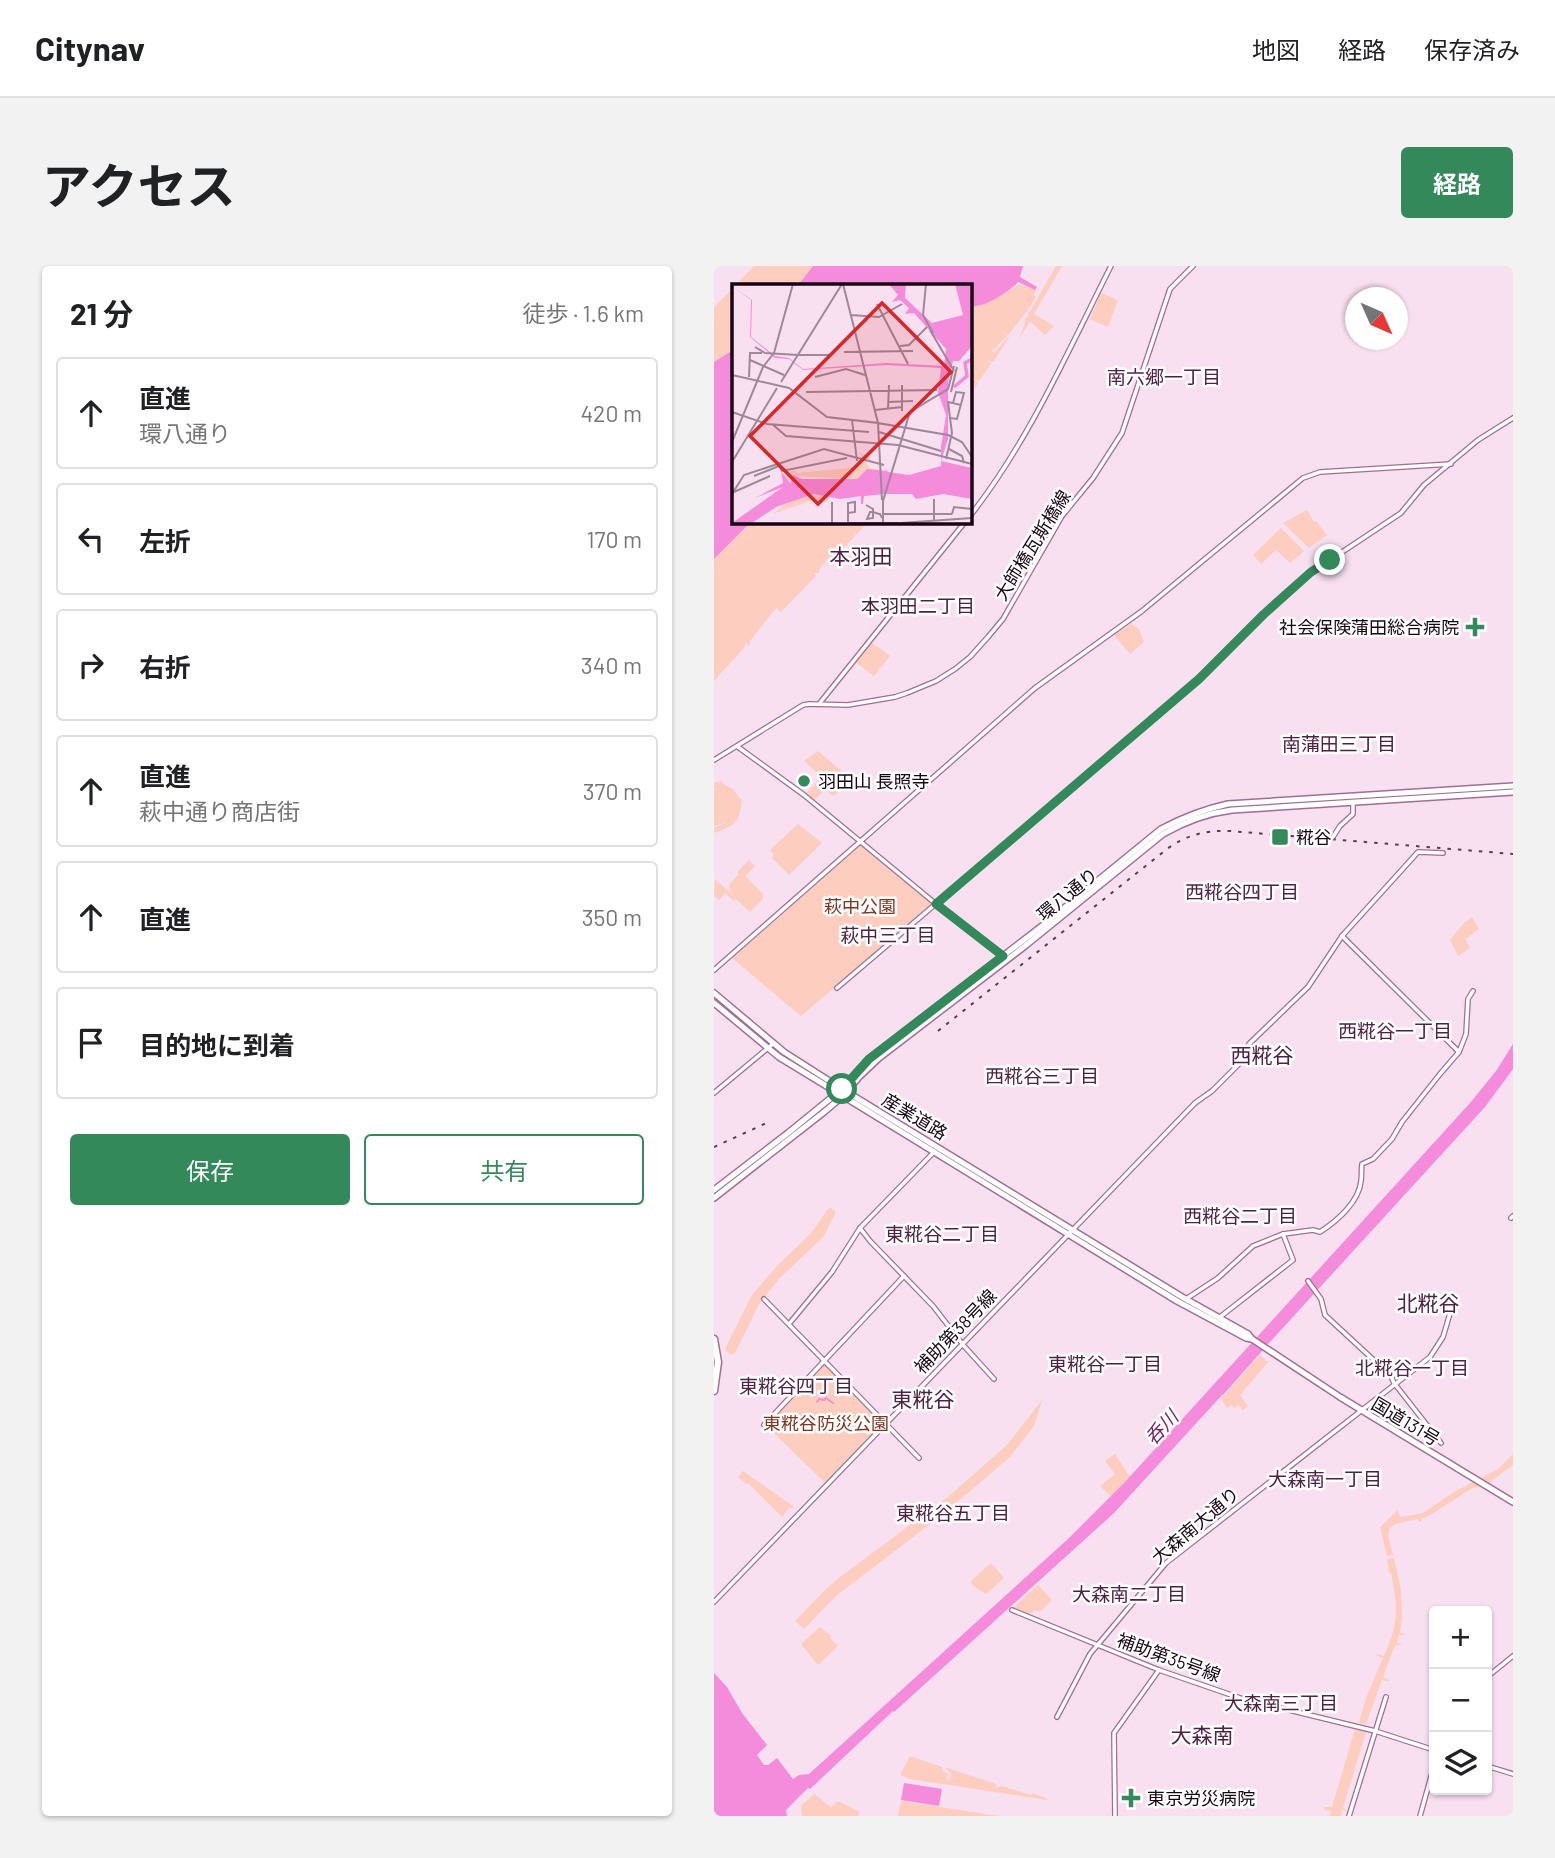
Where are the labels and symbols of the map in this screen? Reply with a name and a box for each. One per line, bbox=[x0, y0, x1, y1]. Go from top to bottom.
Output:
inset map bbox=[732, 284, 971, 523]
north arrow bbox=[1345, 287, 1408, 350]
district label: 南六郷一丁目 bbox=[1107, 365, 1221, 388]
street label: 大師橋瓦斯橋線 bbox=[989, 486, 1075, 604]
district label: 本羽田 bbox=[830, 543, 893, 568]
route end bbox=[1314, 544, 1345, 575]
district label: 本羽田二丁目 bbox=[861, 594, 975, 617]
place label: 社会保険蒲田総合病院 bbox=[1279, 616, 1459, 638]
marker: 社会保険蒲田総合病院 bbox=[1465, 617, 1485, 637]
district label: 南蒲田三丁目 bbox=[1282, 732, 1396, 755]
place label: 羽田山 長照寺 bbox=[818, 770, 930, 792]
marker: 羽田山 長照寺 bbox=[796, 773, 812, 789]
place label: 糀谷 bbox=[1296, 826, 1332, 848]
marker: 糀谷 bbox=[1270, 827, 1290, 847]
street label: 環八通り bbox=[1032, 863, 1102, 925]
district label: 西糀谷四丁目 bbox=[1185, 880, 1299, 903]
park label: 萩中公園 bbox=[824, 895, 896, 917]
district label: 萩中三丁目 bbox=[840, 923, 936, 946]
district label: 西糀谷一丁目 bbox=[1338, 1019, 1452, 1042]
district label: 西糀谷 bbox=[1231, 1042, 1294, 1067]
district label: 西糀谷三丁目 bbox=[985, 1064, 1099, 1087]
route start bbox=[826, 1073, 857, 1104]
street label: 産業道路 bbox=[878, 1088, 952, 1144]
district label: 西糀谷二丁目 bbox=[1183, 1204, 1297, 1227]
district label: 東糀谷二丁目 bbox=[885, 1222, 999, 1245]
street label: 補助第38号線 bbox=[909, 1284, 1001, 1378]
district label: 北糀谷 bbox=[1397, 1290, 1460, 1315]
district label: 東糀谷一丁目 bbox=[1048, 1352, 1162, 1375]
district label: 北糀谷一丁目 bbox=[1355, 1356, 1469, 1379]
district label: 東糀谷四丁目 bbox=[739, 1374, 853, 1397]
district label: 東糀谷 bbox=[892, 1386, 955, 1411]
street label: 国道131号 bbox=[1368, 1392, 1444, 1450]
water label: 呑川 bbox=[1140, 1404, 1184, 1449]
park label: 東糀谷防災公園 bbox=[763, 1412, 889, 1434]
district label: 大森南一丁目 bbox=[1268, 1467, 1382, 1490]
street label: 大森南大通り bbox=[1147, 1482, 1243, 1568]
district label: 東糀谷五丁目 bbox=[896, 1501, 1010, 1524]
district label: 大森南二丁目 bbox=[1072, 1582, 1186, 1605]
street label: 補助第35号線 bbox=[1114, 1628, 1224, 1686]
district label: 大森南三丁目 bbox=[1224, 1691, 1338, 1714]
district label: 大森南 bbox=[1171, 1722, 1234, 1747]
place label: 東京労災病院 bbox=[1147, 1787, 1255, 1809]
marker: 東京労災病院 bbox=[1121, 1788, 1141, 1808]

